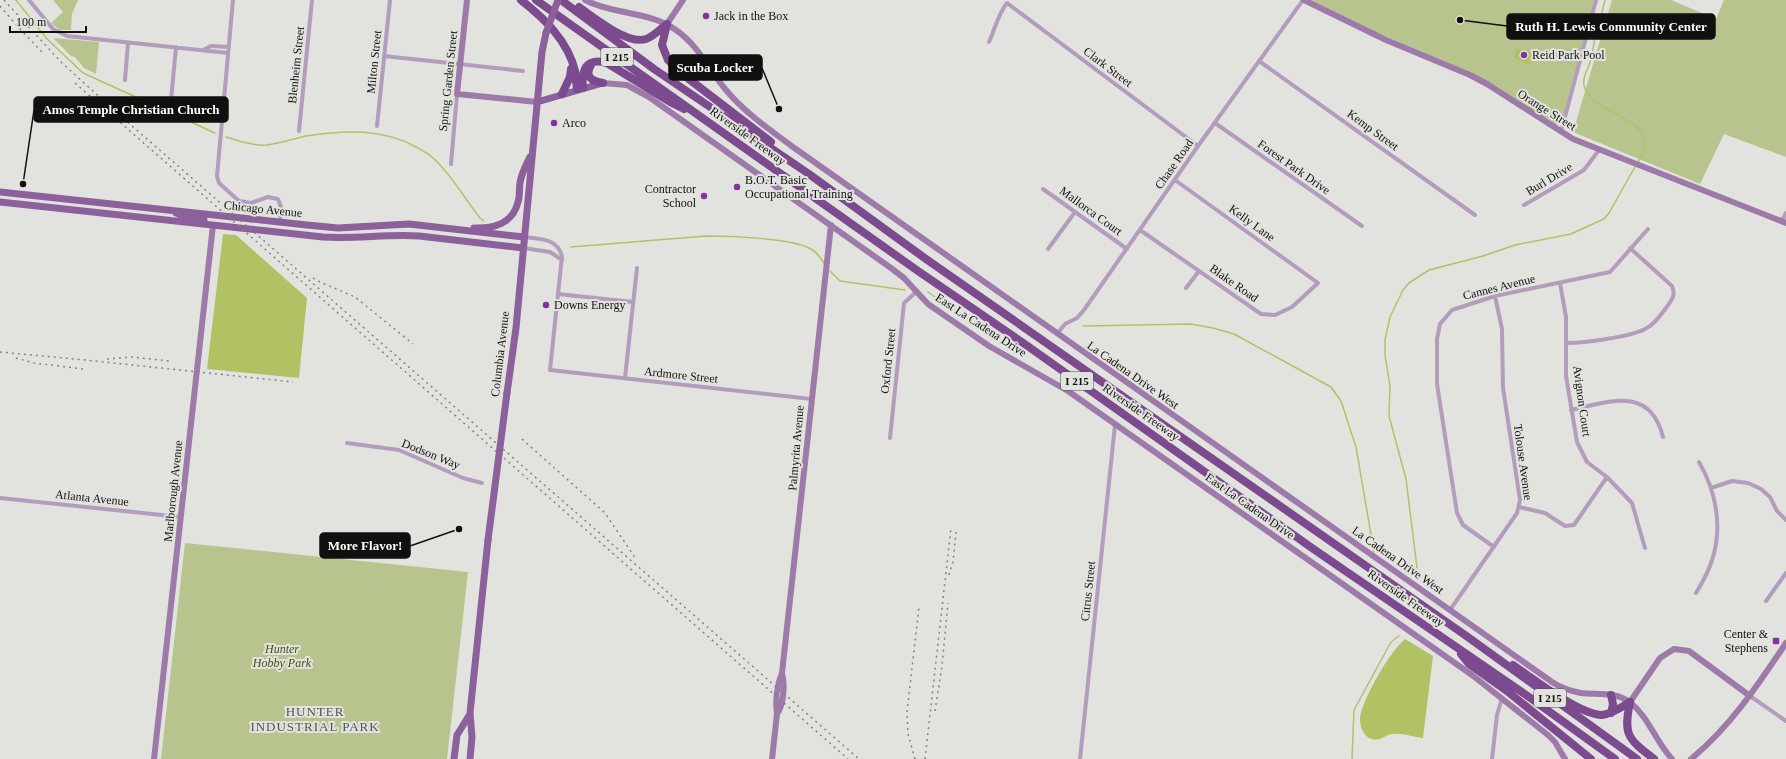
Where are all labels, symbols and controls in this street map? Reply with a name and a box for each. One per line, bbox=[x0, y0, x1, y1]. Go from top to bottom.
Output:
scale bar bbox=[10, 8, 86, 34]
place label: Jack in the Box bbox=[714, 9, 788, 23]
marker: Jack in the Box bbox=[701, 11, 711, 21]
callout: Ruth H. Lewis Community Center bbox=[1507, 14, 1715, 39]
text: 100 m bbox=[16, 15, 47, 29]
text: Ruth H. Lewis Community Center bbox=[1515, 19, 1707, 34]
street label: Blenheim Street bbox=[285, 25, 307, 104]
street label: Milton Street bbox=[364, 29, 384, 94]
street label: Spring Garden Street bbox=[436, 29, 460, 132]
street label: Clark Street bbox=[1081, 44, 1136, 90]
road number: I 215 bbox=[601, 48, 633, 66]
place label: Reid Park Pool bbox=[1532, 48, 1605, 62]
marker: Reid Park Pool bbox=[1519, 50, 1529, 60]
callout: Scuba Locker bbox=[669, 55, 762, 80]
text: Scuba Locker bbox=[677, 60, 754, 75]
street label: Orange Street bbox=[1515, 86, 1579, 134]
callout: Amos Temple Christian Church bbox=[34, 97, 228, 122]
text: Amos Temple Christian Church bbox=[42, 102, 220, 117]
street label: Riverside Freeway bbox=[707, 104, 789, 168]
street label: Kemp Street bbox=[1344, 107, 1402, 154]
place label: Arco bbox=[562, 116, 586, 130]
marker: Arco bbox=[549, 118, 559, 128]
street label: Chase Road bbox=[1152, 136, 1196, 192]
street label: Forest Park Drive bbox=[1255, 137, 1333, 197]
street label: Burl Drive bbox=[1523, 160, 1575, 198]
place label: B.O.T. Basic Occupational Training bbox=[745, 173, 853, 201]
place label: Contractor School bbox=[645, 182, 697, 210]
marker: B.O.T. Basic Occupational Training bbox=[732, 182, 742, 192]
street label: Mallorca Court bbox=[1057, 184, 1125, 239]
marker: Contractor School bbox=[699, 191, 709, 201]
street label: Chicago Avenue bbox=[223, 198, 303, 220]
street label: Kelly Lane bbox=[1226, 202, 1278, 244]
street label: Blake Road bbox=[1207, 261, 1261, 305]
street label: Cannes Avenue bbox=[1461, 271, 1537, 303]
street label: East La Cadena Drive bbox=[933, 290, 1029, 360]
place label: Downs Energy bbox=[554, 298, 625, 312]
marker: Downs Energy bbox=[541, 300, 551, 310]
street label: Columbia Avenue bbox=[488, 310, 512, 398]
street label: Oxford Street bbox=[878, 327, 898, 394]
street label: La Cadena Drive West bbox=[1085, 338, 1182, 412]
street label: Ardmore Street bbox=[643, 364, 719, 386]
street label: Avignon Court bbox=[1570, 365, 1594, 438]
road number: I 215 bbox=[1061, 372, 1093, 390]
street label: Riverside Freeway bbox=[1100, 380, 1182, 444]
street label: Palmyrita Avenue bbox=[785, 405, 807, 491]
street label: Tolouse Avenue bbox=[1511, 423, 1535, 501]
street label: Dodson Way bbox=[400, 436, 462, 472]
street label: Marlborough Avenue bbox=[161, 440, 185, 542]
street label: East La Cadena Drive bbox=[1203, 470, 1297, 542]
street label: Atlanta Avenue bbox=[54, 487, 130, 509]
street label: La Cadena Drive West bbox=[1350, 523, 1447, 597]
callout: More Flavor! bbox=[320, 533, 410, 558]
text: More Flavor! bbox=[328, 538, 402, 553]
street label: Citrus Street bbox=[1078, 560, 1098, 622]
street label: Riverside Freeway bbox=[1365, 566, 1447, 630]
place label: Center & Stephens bbox=[1724, 627, 1769, 655]
marker: Center & Stephens bbox=[1771, 636, 1781, 646]
park label: Hunter Hobby Park bbox=[252, 642, 312, 670]
road number: I 215 bbox=[1534, 689, 1566, 707]
district label: HUNTER INDUSTRIAL PARK bbox=[250, 704, 380, 734]

